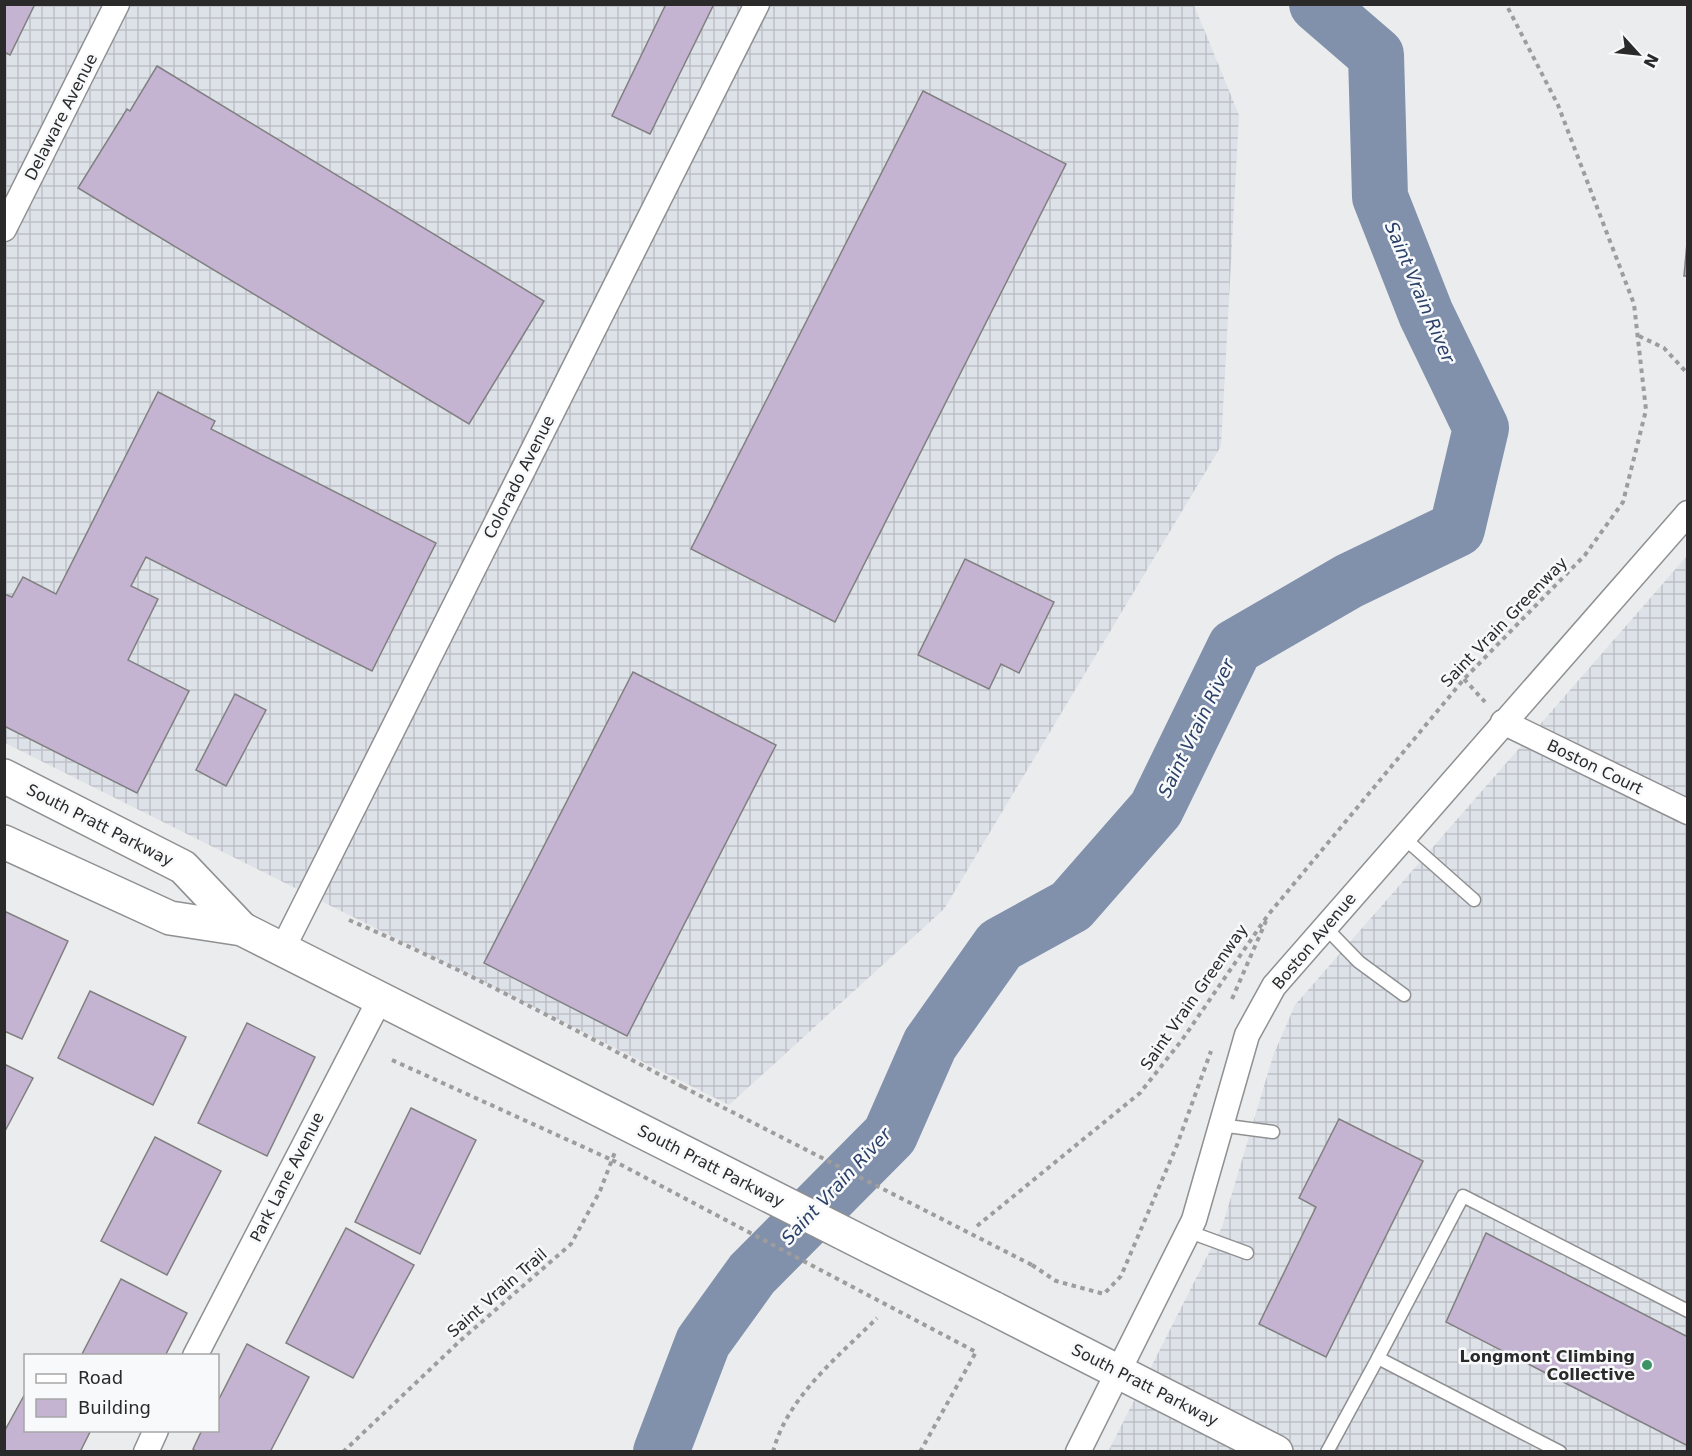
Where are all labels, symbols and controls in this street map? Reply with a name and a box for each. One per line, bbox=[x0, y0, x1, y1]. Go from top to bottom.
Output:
north arrow bbox=[1608, 24, 1668, 84]
street label: Delaware Avenue bbox=[21, 50, 101, 184]
text: N bbox=[1639, 50, 1662, 71]
water label: Saint Vrain River bbox=[1381, 218, 1460, 367]
street label: Colorado Avenue bbox=[480, 412, 558, 542]
street label: Saint Vrain Greenway bbox=[1437, 553, 1571, 691]
water label: Saint Vrain River bbox=[1153, 654, 1239, 801]
street label: Boston Court bbox=[1544, 736, 1646, 798]
street label: South Pratt Parkway bbox=[24, 780, 176, 870]
street label: Boston Avenue bbox=[1268, 889, 1360, 993]
street label: Saint Vrain Greenway bbox=[1136, 920, 1252, 1074]
street label: Park Lane Avenue bbox=[246, 1109, 328, 1245]
street label: South Pratt Parkway bbox=[635, 1121, 787, 1211]
water label: Saint Vrain River bbox=[777, 1122, 896, 1248]
street label: Saint Vrain Trail bbox=[443, 1245, 551, 1341]
street label: South Pratt Parkway bbox=[1069, 1340, 1221, 1430]
place label: Longmont Climbing Collective bbox=[1460, 1347, 1635, 1384]
legend bbox=[24, 1354, 219, 1432]
marker: Longmont Climbing Collective bbox=[1640, 1358, 1654, 1372]
text: Road bbox=[78, 1367, 123, 1388]
text: Building bbox=[78, 1397, 151, 1418]

